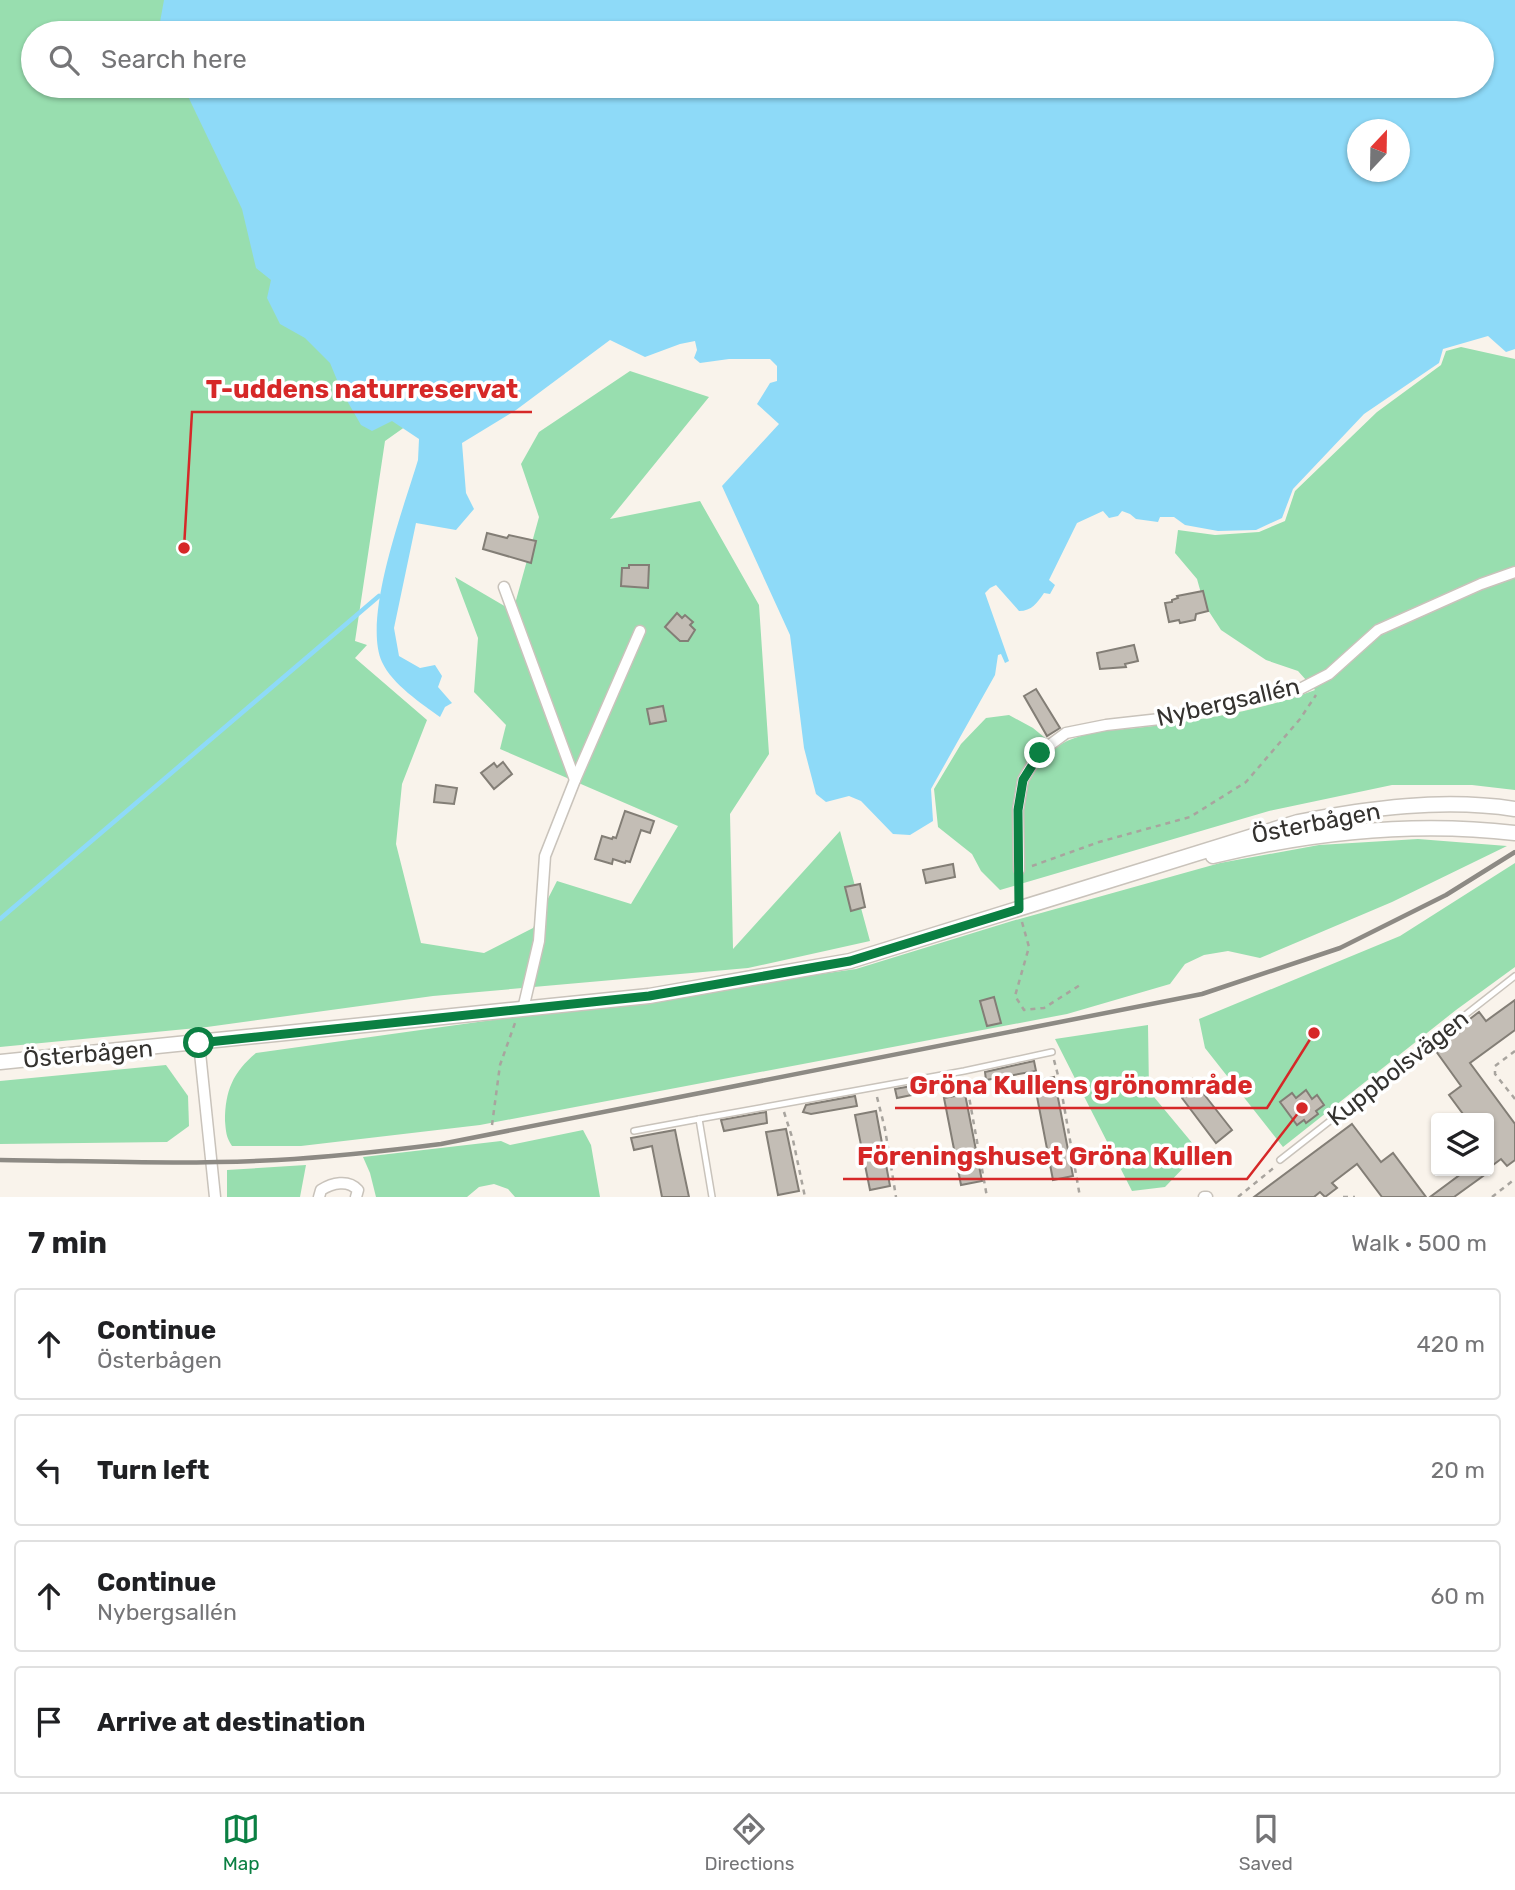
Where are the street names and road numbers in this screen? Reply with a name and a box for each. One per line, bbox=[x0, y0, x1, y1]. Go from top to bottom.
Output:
street label: Nybergsallén bbox=[1154, 672, 1302, 732]
street label: Österbågen bbox=[1249, 797, 1383, 849]
street label: Kuppbolsvägen bbox=[1322, 1004, 1474, 1132]
street label: Österbågen bbox=[22, 1034, 154, 1074]

